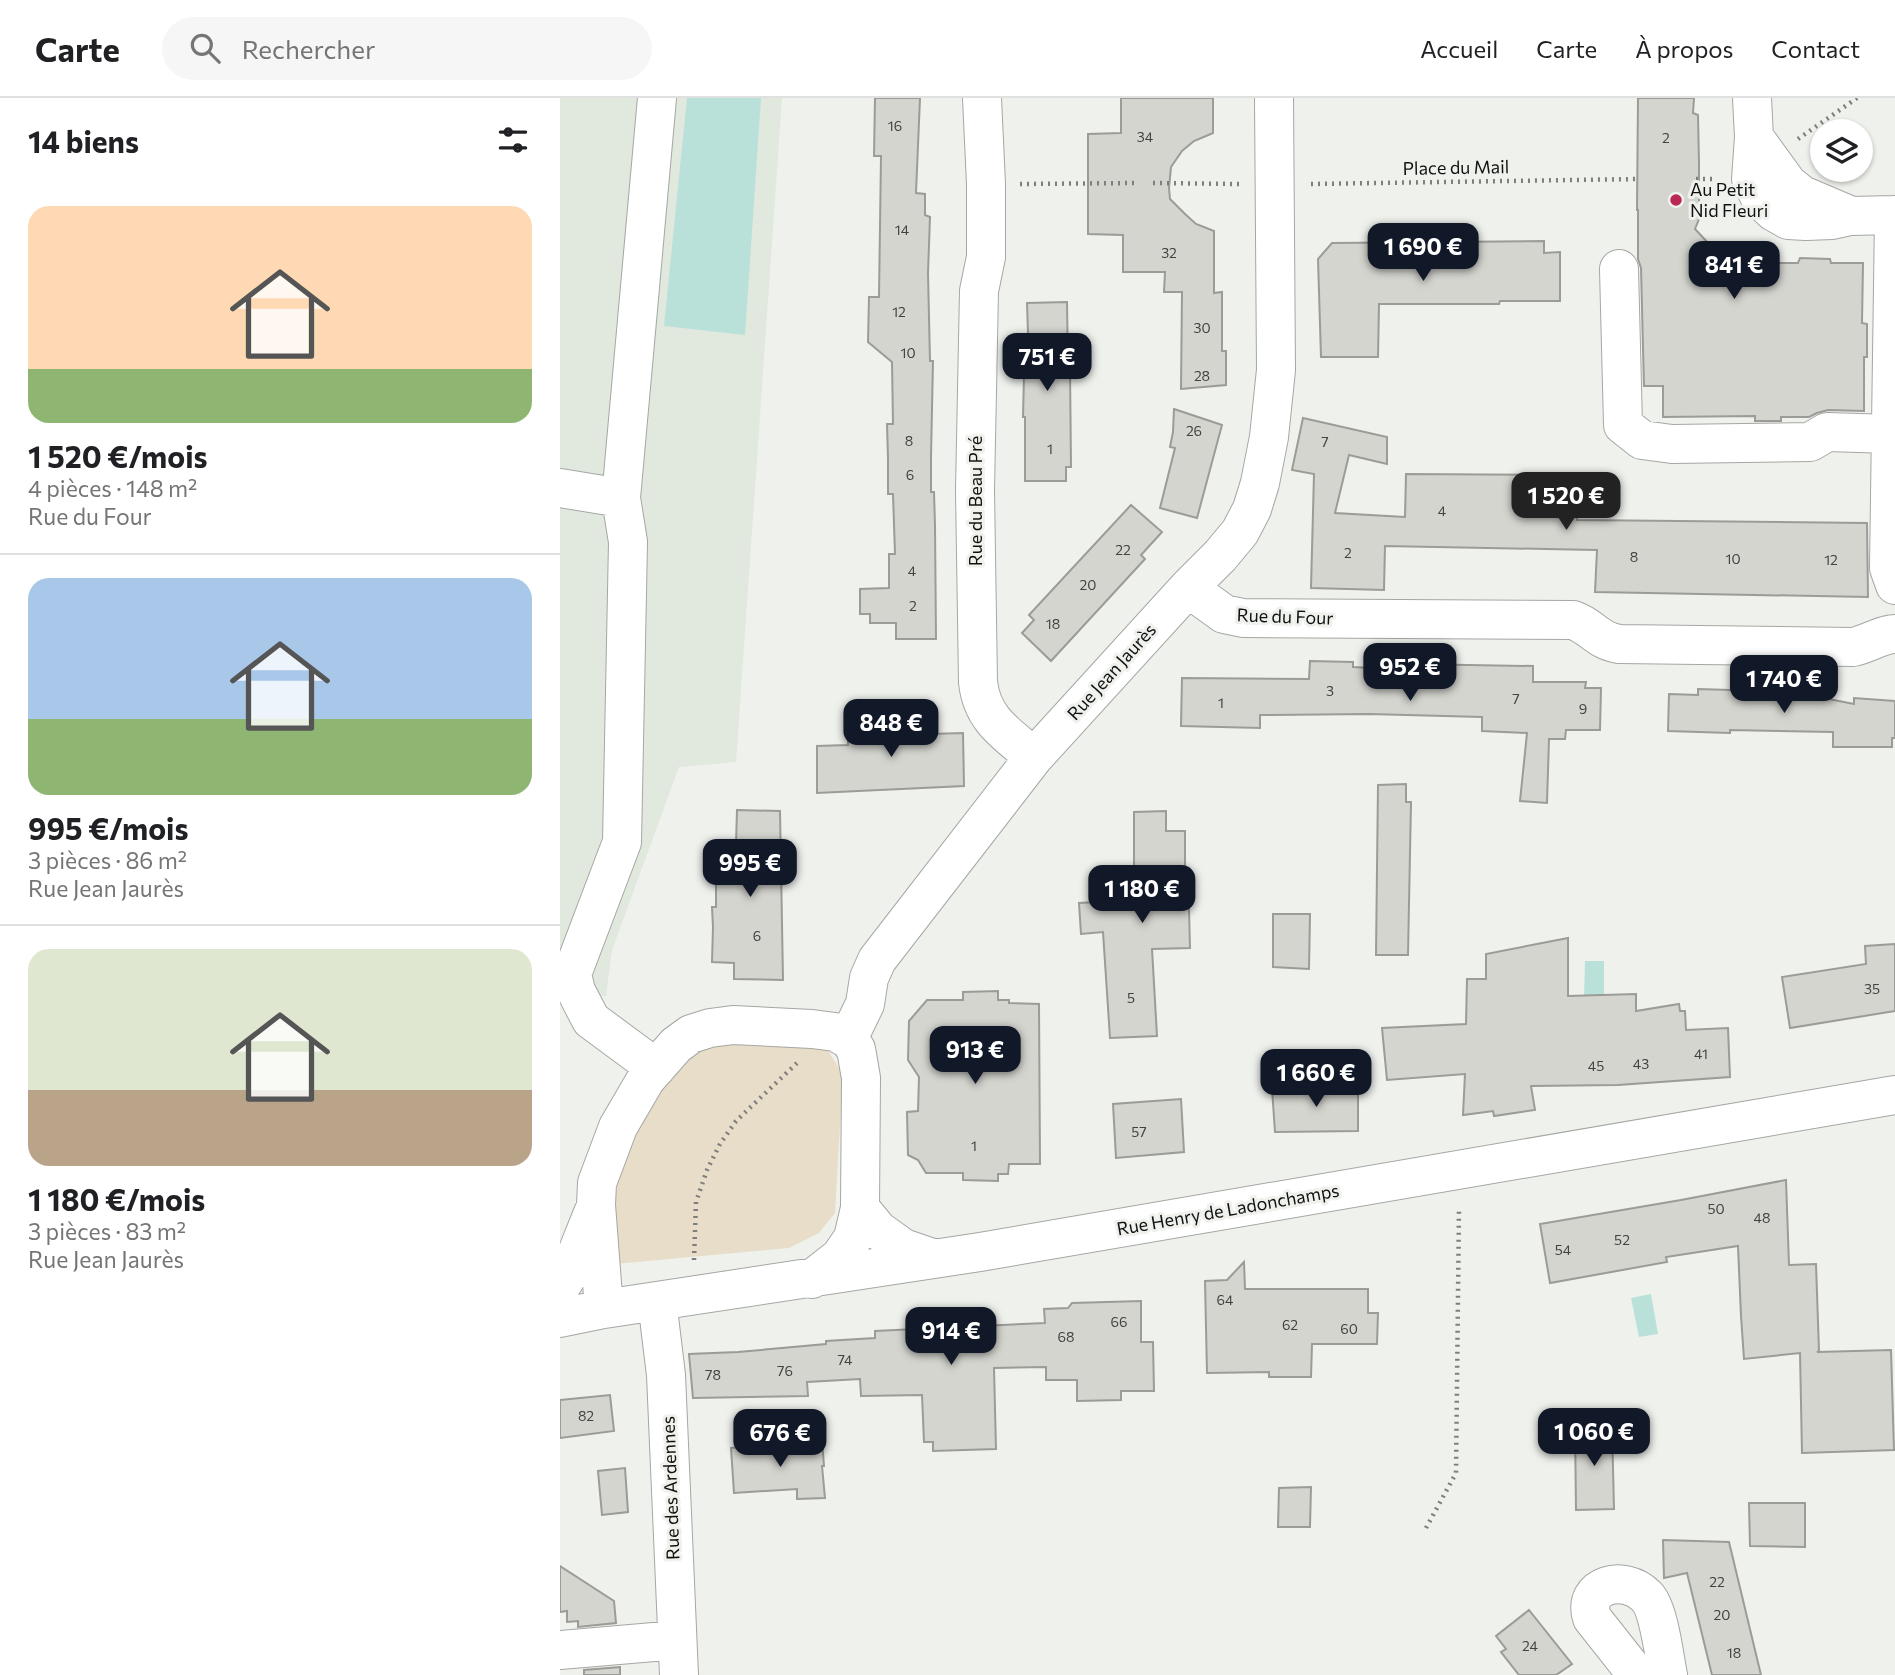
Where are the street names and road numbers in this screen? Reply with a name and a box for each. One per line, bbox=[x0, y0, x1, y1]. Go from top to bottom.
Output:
street label: Place du Mail bbox=[1402, 155, 1510, 179]
street label: Rue du Beau Pré bbox=[964, 436, 986, 566]
street label: Rue du Four bbox=[1236, 603, 1334, 629]
street label: Rue Jean Jaurès bbox=[1062, 619, 1160, 724]
street label: Rue Henry de Ladonchamps bbox=[1115, 1179, 1341, 1239]
street label: Rue des Ardennes bbox=[656, 1416, 684, 1560]

